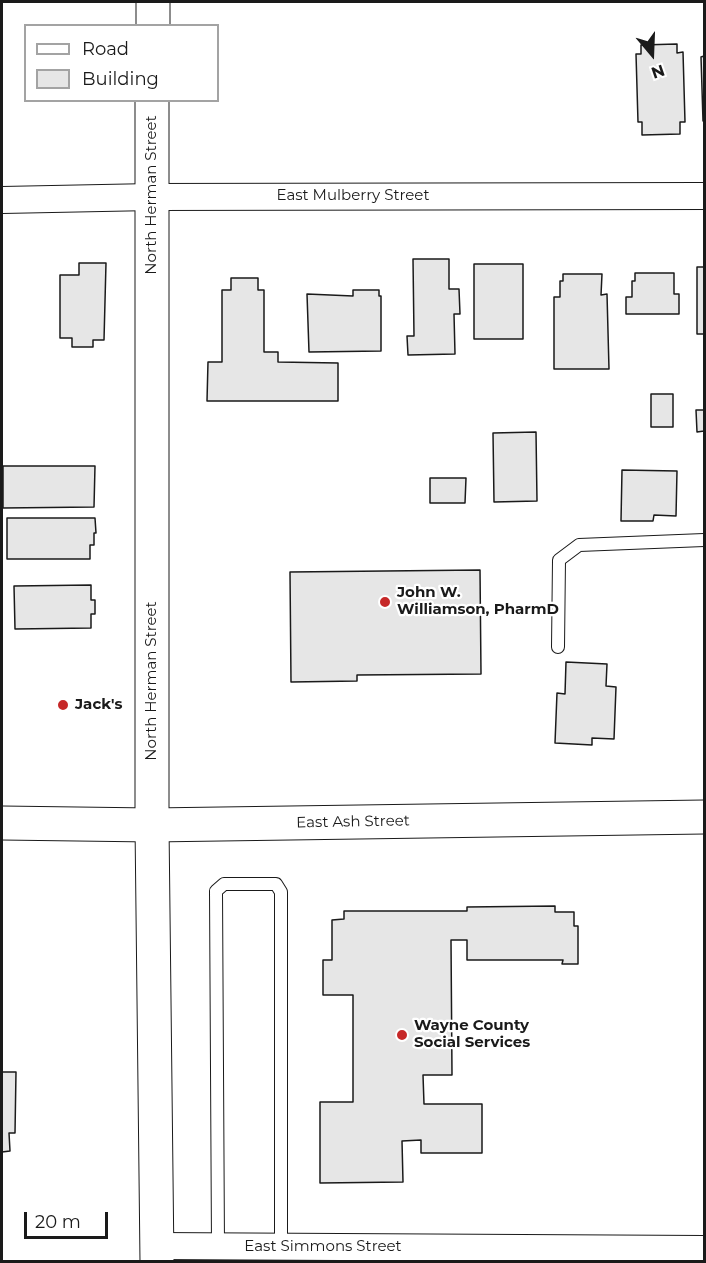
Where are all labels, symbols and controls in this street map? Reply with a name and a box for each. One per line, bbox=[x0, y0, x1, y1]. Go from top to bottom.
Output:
legend bbox=[24, 24, 219, 102]
north arrow bbox=[622, 24, 682, 84]
text: Road bbox=[82, 38, 129, 60]
text: N bbox=[649, 60, 667, 83]
text: Building bbox=[82, 68, 159, 90]
street label: North Herman Street bbox=[143, 115, 161, 275]
street label: East Mulberry Street bbox=[276, 187, 430, 205]
place label: John W. Williamson, PharmD bbox=[397, 584, 559, 619]
marker: John W. Williamson, PharmD bbox=[378, 595, 392, 609]
street label: North Herman Street bbox=[143, 601, 161, 761]
place label: Jack's bbox=[75, 696, 122, 714]
marker: Jack's bbox=[56, 698, 70, 712]
street label: East Ash Street bbox=[296, 812, 410, 832]
place label: Wayne County Social Services bbox=[414, 1017, 530, 1052]
marker: Wayne County Social Services bbox=[395, 1028, 409, 1042]
scale bar bbox=[27, 1200, 111, 1238]
text: 20 m bbox=[35, 1211, 81, 1233]
street label: East Simmons Street bbox=[244, 1238, 402, 1256]

